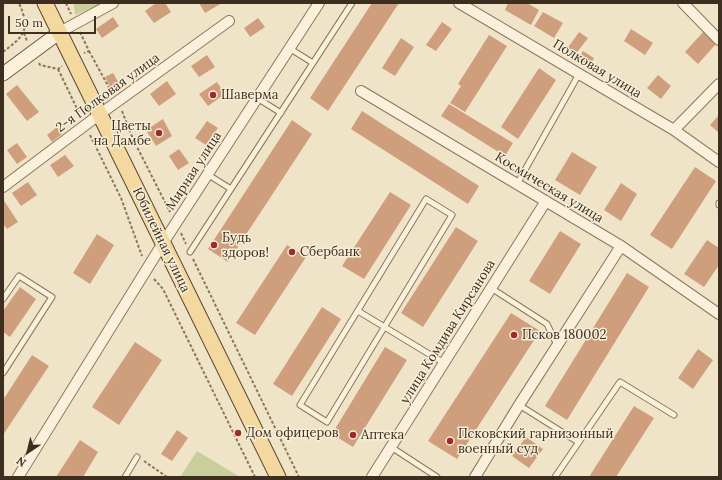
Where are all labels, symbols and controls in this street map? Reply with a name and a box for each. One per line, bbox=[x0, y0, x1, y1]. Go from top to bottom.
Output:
scale bar bbox=[10, 8, 98, 34]
text: 50 m bbox=[15, 15, 43, 30]
street label: Полковая улица bbox=[550, 36, 644, 102]
street label: 2-я Полковая улица bbox=[53, 50, 163, 136]
place label: Шаверма bbox=[221, 87, 279, 103]
marker: Шаверма bbox=[208, 90, 218, 100]
place label: Цветы на Дамбе bbox=[93, 118, 151, 149]
marker: Цветы на Дамбе bbox=[154, 128, 164, 138]
street label: Мирная улица bbox=[163, 129, 225, 213]
street label: Космическая улица bbox=[492, 149, 606, 227]
street label: Юбилейная улица bbox=[129, 185, 193, 295]
place label: Будь здоров! bbox=[222, 230, 269, 261]
marker: Будь здоров! bbox=[209, 240, 219, 250]
place label: Сбербанк bbox=[300, 244, 360, 260]
marker: Сбербанк bbox=[287, 247, 297, 257]
street label: улица Комдива Кирсанова bbox=[397, 257, 499, 407]
place label: Псков 180002 bbox=[522, 327, 606, 343]
marker: Псков 180002 bbox=[509, 330, 519, 340]
place label: Дом офицеров bbox=[246, 425, 339, 441]
place label: Псковский гарнизонный военный суд bbox=[458, 426, 613, 457]
place label: Аптека bbox=[361, 427, 404, 443]
marker: Дом офицеров bbox=[233, 428, 243, 438]
marker: Аптека bbox=[348, 430, 358, 440]
north arrow bbox=[8, 432, 48, 472]
marker: Псковский гарнизонный военный суд bbox=[445, 436, 455, 446]
text: N bbox=[14, 454, 29, 470]

